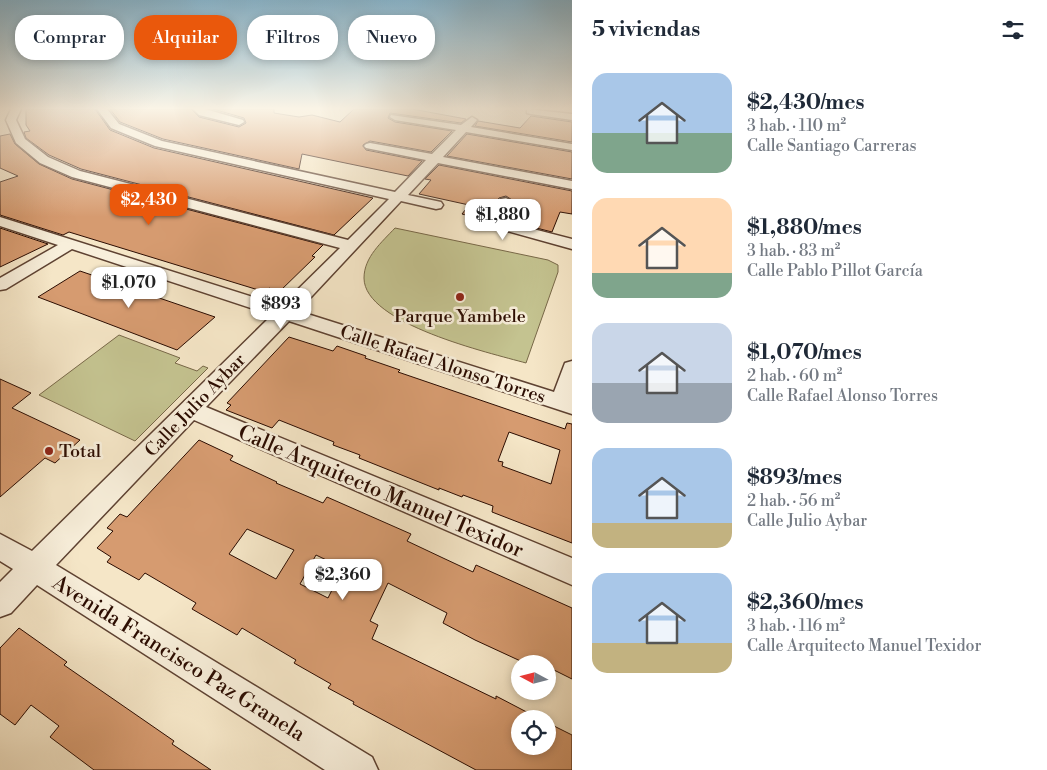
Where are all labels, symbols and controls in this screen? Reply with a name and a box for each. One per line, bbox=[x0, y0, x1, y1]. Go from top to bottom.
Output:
chip: Comprar bbox=[15, 15, 124, 60]
chip: Alquilar bbox=[134, 15, 237, 60]
chip: Filtros bbox=[247, 15, 338, 60]
chip: Nuevo bbox=[348, 15, 435, 60]
icon: filters bbox=[999, 16, 1027, 44]
text: 5 viviendas bbox=[592, 17, 700, 43]
text: $2,430/mes bbox=[747, 90, 864, 116]
icon: home bbox=[632, 93, 692, 153]
text: 3 hab. · 110 m² bbox=[747, 116, 846, 136]
text: Calle Santiago Carreras bbox=[747, 136, 917, 156]
pin: $2,430 bbox=[108, 184, 190, 226]
text: $2,430 bbox=[121, 190, 177, 210]
pin: $1,880 bbox=[462, 198, 544, 241]
text: $1,880 bbox=[476, 205, 530, 225]
text: $1,880/mes bbox=[747, 215, 862, 241]
icon: home bbox=[632, 218, 692, 278]
text: 3 hab. · 83 m² bbox=[747, 241, 840, 261]
text: Calle Pablo Pillot García bbox=[747, 261, 923, 281]
pin: $1,070 bbox=[88, 266, 170, 309]
text: $1,070 bbox=[102, 273, 156, 293]
pin: $893 bbox=[251, 288, 311, 330]
marker: Parque Yambele bbox=[454, 291, 466, 303]
text: $893 bbox=[261, 294, 301, 314]
place label: Parque Yambele bbox=[394, 305, 526, 328]
street label: Calle Rafael Alonso Torres bbox=[337, 320, 549, 409]
text: $1,070/mes bbox=[747, 340, 862, 366]
icon: home bbox=[632, 343, 692, 403]
street label: Calle Julio Aybar bbox=[140, 349, 251, 462]
text: 2 hab. · 60 m² bbox=[747, 366, 842, 386]
text: Calle Rafael Alonso Torres bbox=[747, 386, 938, 406]
street label: Calle Arquitecto Manuel Texidor bbox=[234, 420, 527, 564]
place label: Total bbox=[59, 440, 102, 463]
marker: Total bbox=[43, 445, 55, 457]
text: $893/mes bbox=[747, 465, 842, 491]
icon: home bbox=[632, 468, 692, 528]
text: 2 hab. · 56 m² bbox=[747, 491, 840, 511]
text: Calle Julio Aybar bbox=[747, 511, 867, 531]
pin: $2,360 bbox=[302, 558, 384, 601]
text: $2,360 bbox=[315, 565, 371, 585]
street label: Avenida Francisco Paz Granela bbox=[47, 570, 310, 748]
text: $2,360/mes bbox=[747, 590, 864, 616]
icon: home bbox=[632, 593, 692, 653]
text: 3 hab. · 116 m² bbox=[747, 616, 845, 636]
text: Calle Arquitecto Manuel Texidor bbox=[747, 636, 981, 656]
north arrow bbox=[511, 655, 556, 700]
map controls bbox=[511, 655, 556, 755]
button: locate bbox=[511, 710, 556, 755]

